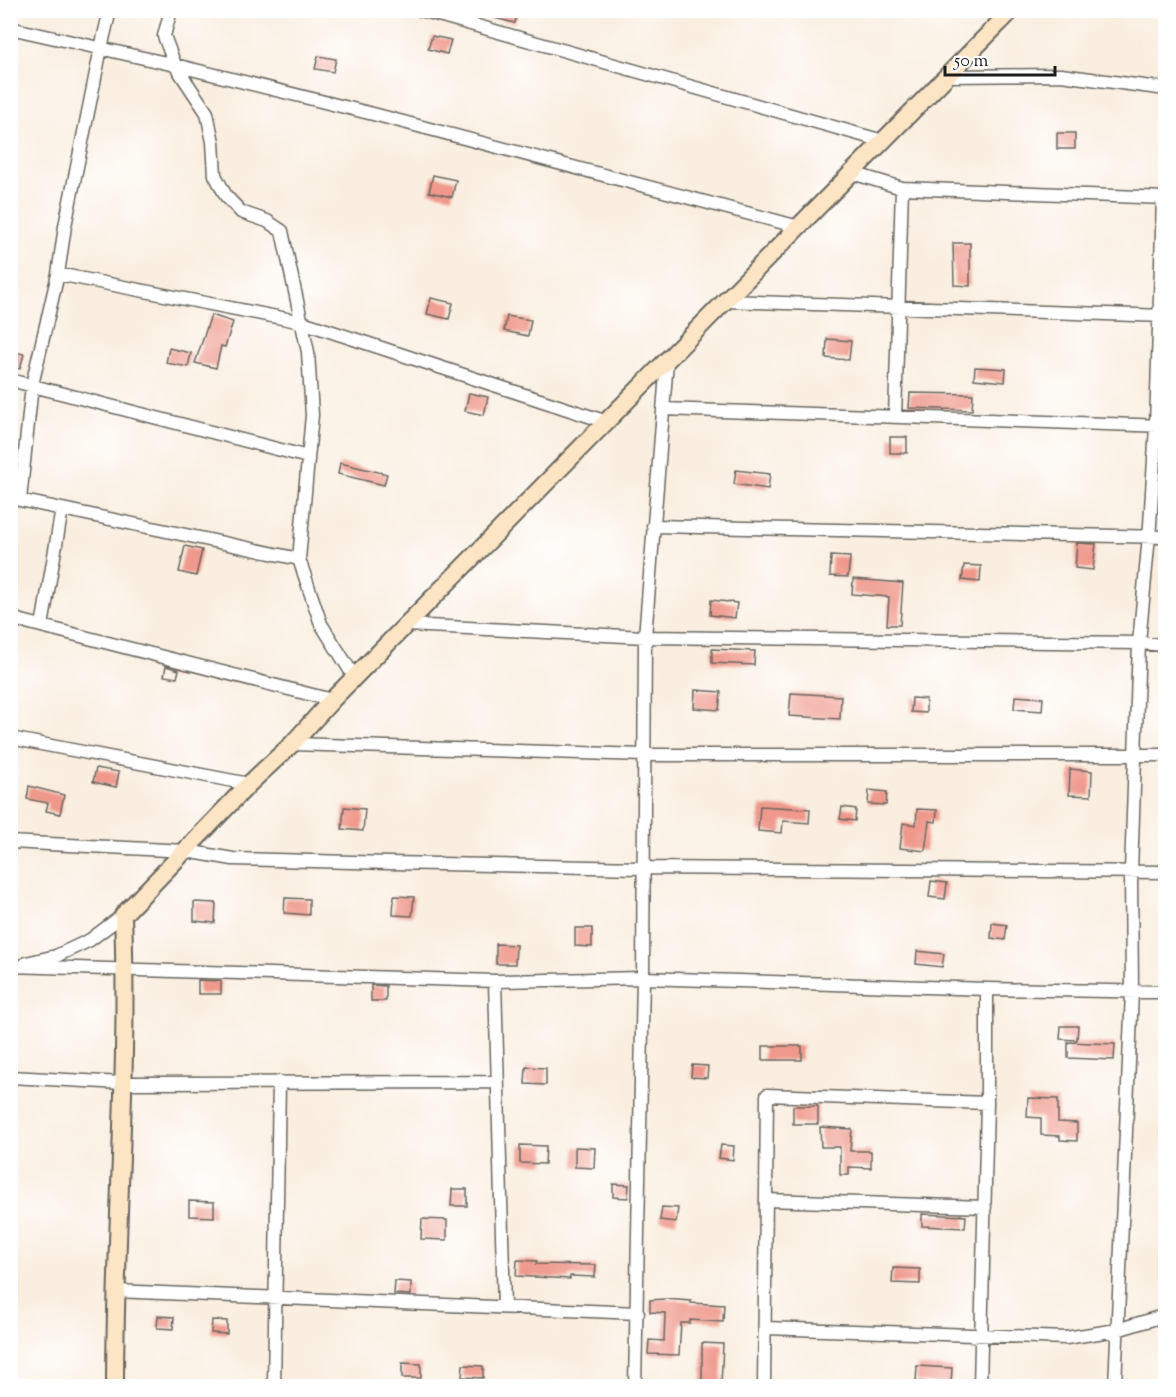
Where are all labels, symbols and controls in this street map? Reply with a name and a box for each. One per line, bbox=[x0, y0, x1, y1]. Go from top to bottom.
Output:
scale bar bbox=[945, 39, 1054, 77]
text: 50 m bbox=[953, 49, 989, 75]

